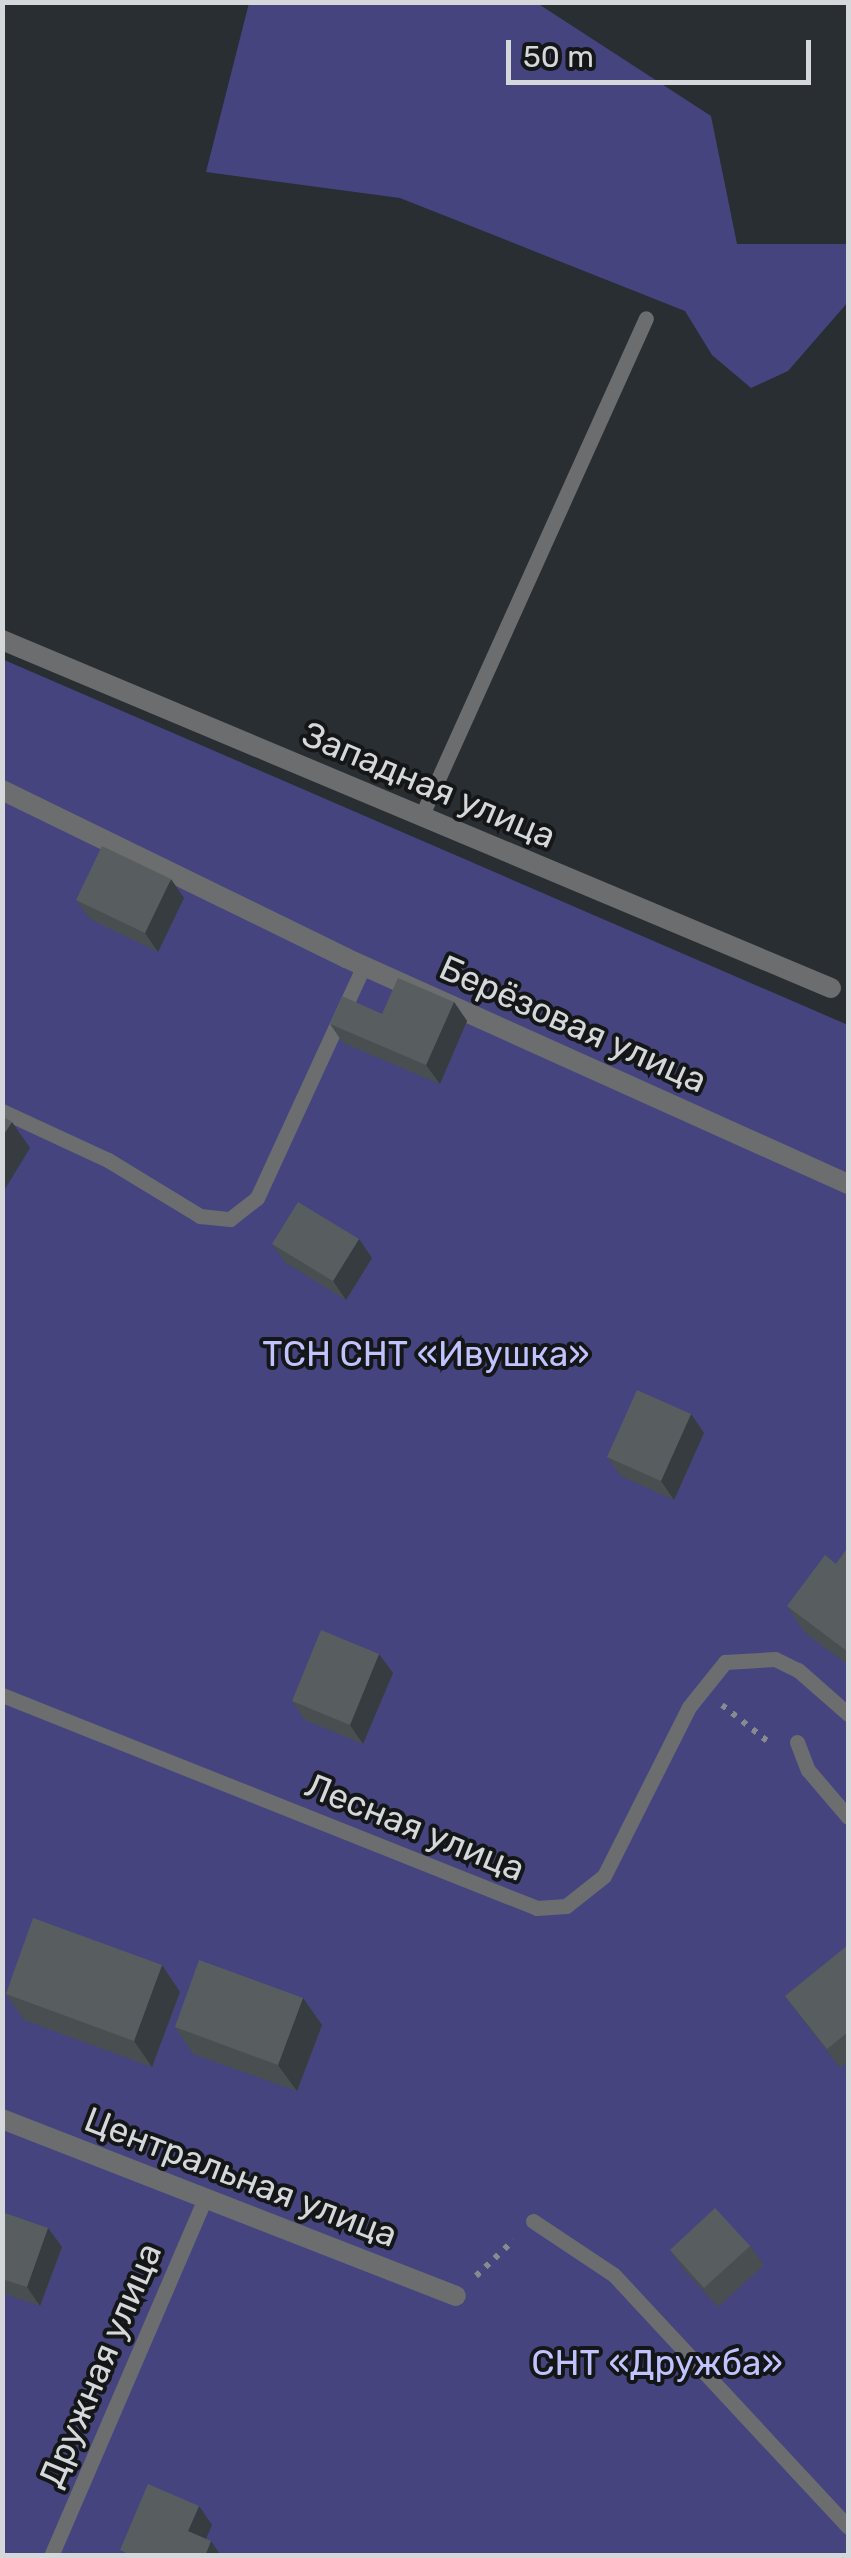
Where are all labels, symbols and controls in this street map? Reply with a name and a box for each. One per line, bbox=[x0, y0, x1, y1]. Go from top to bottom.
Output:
scale bar bbox=[511, 20, 816, 82]
text: 50 m bbox=[523, 39, 594, 75]
street label: Западная улица bbox=[296, 713, 562, 857]
street label: Берёзовая улица bbox=[433, 946, 713, 1102]
park label: ТСН СНТ «Ивушка» bbox=[262, 1333, 590, 1375]
street label: Лесная улица bbox=[299, 1764, 531, 1890]
street label: Центральная улица bbox=[79, 2098, 403, 2256]
street label: Дружная улица bbox=[30, 2237, 170, 2493]
park label: СНТ «Дружба» bbox=[531, 2342, 783, 2384]

